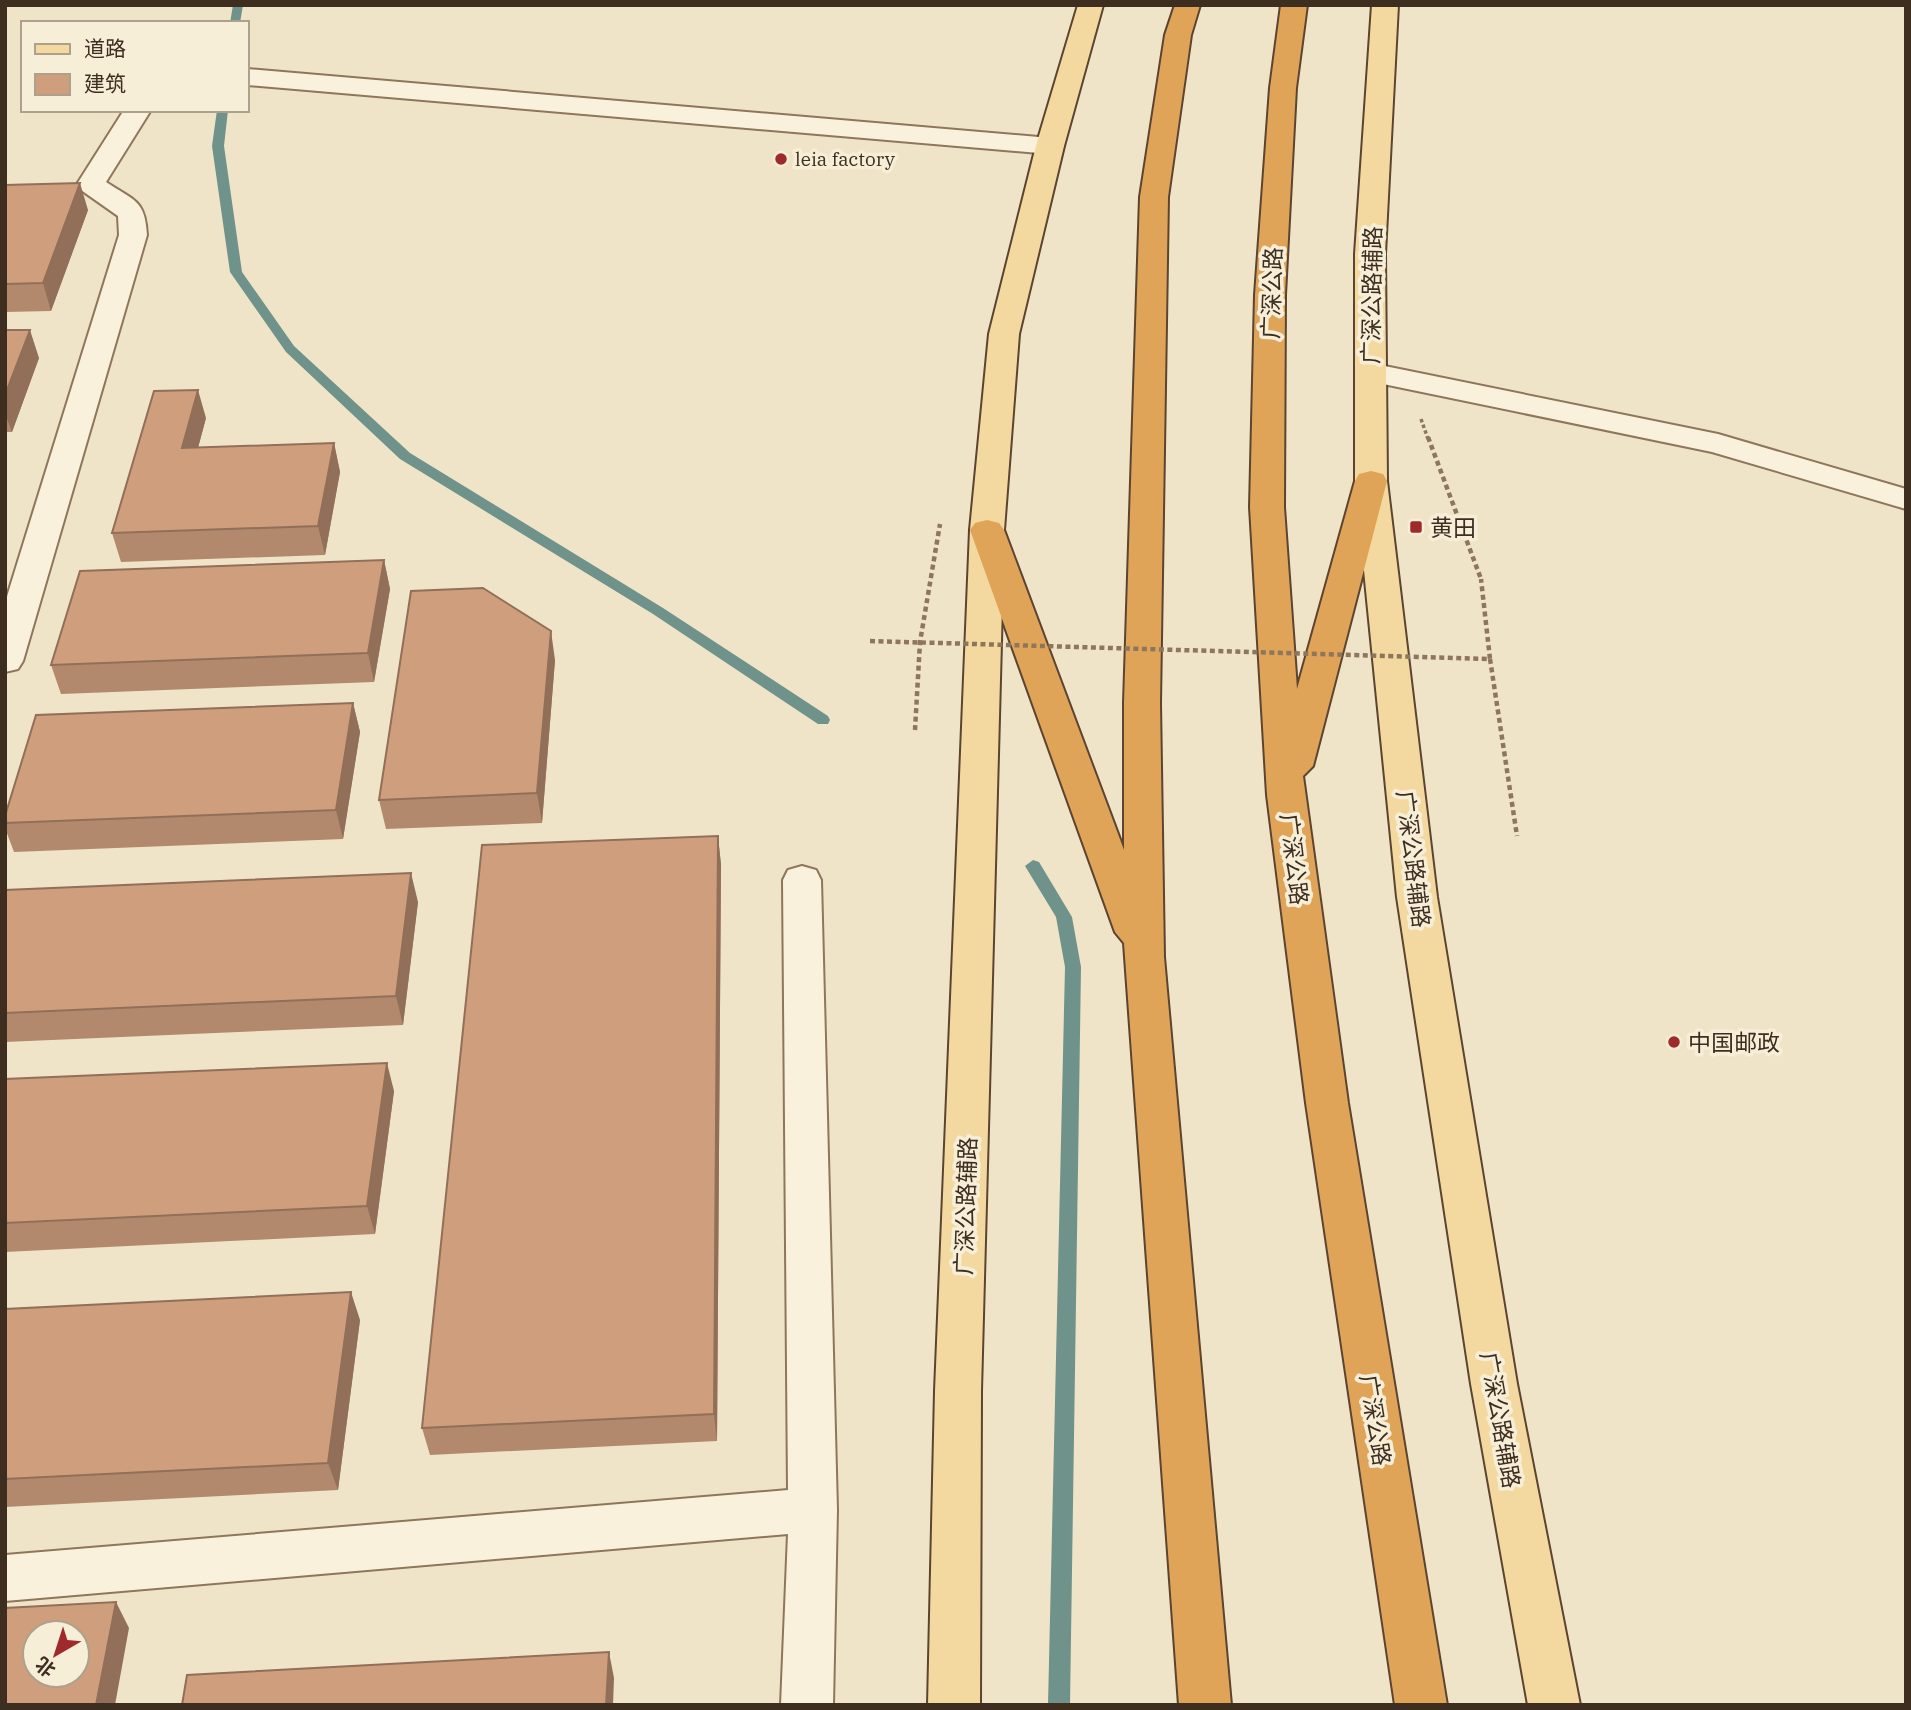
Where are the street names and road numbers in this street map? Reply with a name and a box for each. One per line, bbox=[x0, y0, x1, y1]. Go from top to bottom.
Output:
street label: 广深公路辅路 bbox=[1355, 226, 1387, 364]
street label: 广深公路 bbox=[1254, 247, 1288, 339]
street label: 广深公路辅路 bbox=[1391, 789, 1437, 929]
street label: 广深公路 bbox=[1275, 812, 1315, 906]
street label: 广深公路辅路 bbox=[948, 1137, 982, 1275]
street label: 广深公路辅路 bbox=[1474, 1349, 1528, 1491]
street label: 广深公路 bbox=[1354, 1372, 1398, 1468]

